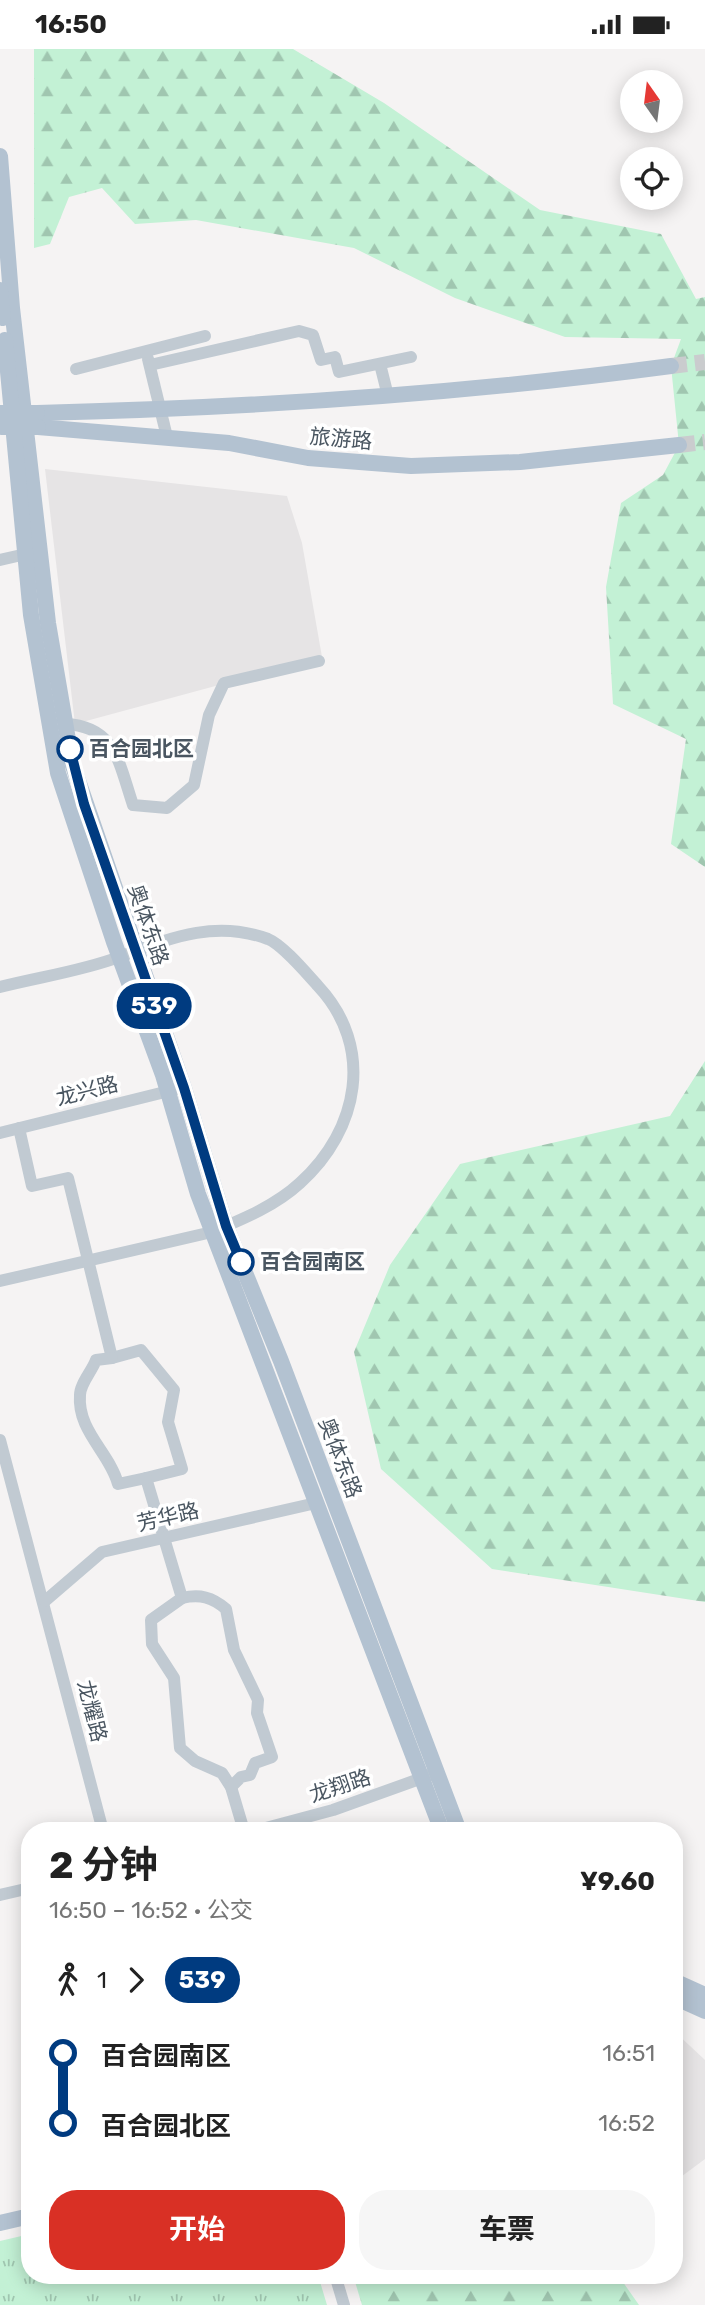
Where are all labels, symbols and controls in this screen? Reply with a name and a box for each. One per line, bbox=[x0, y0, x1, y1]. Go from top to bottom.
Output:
text: 16:50 bbox=[35, 9, 107, 40]
north arrow bbox=[620, 70, 682, 133]
map controls bbox=[620, 70, 683, 210]
button: locate bbox=[620, 147, 683, 210]
street label: 旅游路 bbox=[309, 423, 374, 454]
marker: 百合园北区 bbox=[57, 736, 83, 762]
place label: 百合园北区 bbox=[89, 736, 194, 761]
street label: 奥体东路 bbox=[123, 881, 174, 969]
line badge: 539 bbox=[114, 983, 194, 1029]
text: 539 bbox=[131, 992, 177, 1020]
street label: 龙兴路 bbox=[53, 1071, 120, 1110]
marker: 百合园南区 bbox=[228, 1249, 254, 1275]
place label: 百合园南区 bbox=[260, 1249, 365, 1274]
street label: 奥体东路 bbox=[314, 1414, 367, 1502]
street label: 芳华路 bbox=[134, 1497, 201, 1536]
street label: 龙耀路 bbox=[73, 1677, 112, 1744]
street label: 龙翔路 bbox=[306, 1764, 374, 1807]
text: 2 分钟 bbox=[49, 1842, 158, 1888]
text: ¥9.60 bbox=[580, 1866, 655, 1897]
text: 16:50 – 16:52 · 公交 bbox=[49, 1896, 253, 1924]
icon: walk bbox=[49, 1961, 87, 1999]
icon: forward bbox=[117, 1961, 155, 1999]
text: 1 bbox=[97, 1966, 107, 1994]
text: 539 bbox=[179, 1966, 226, 1994]
text: 16:51 bbox=[602, 2039, 655, 2067]
text: 百合园南区 bbox=[101, 2041, 231, 2072]
text: 16:52 bbox=[598, 2109, 655, 2137]
text: 百合园北区 bbox=[101, 2111, 231, 2142]
button: 开始 bbox=[49, 2190, 345, 2270]
button: 车票 bbox=[359, 2190, 655, 2270]

